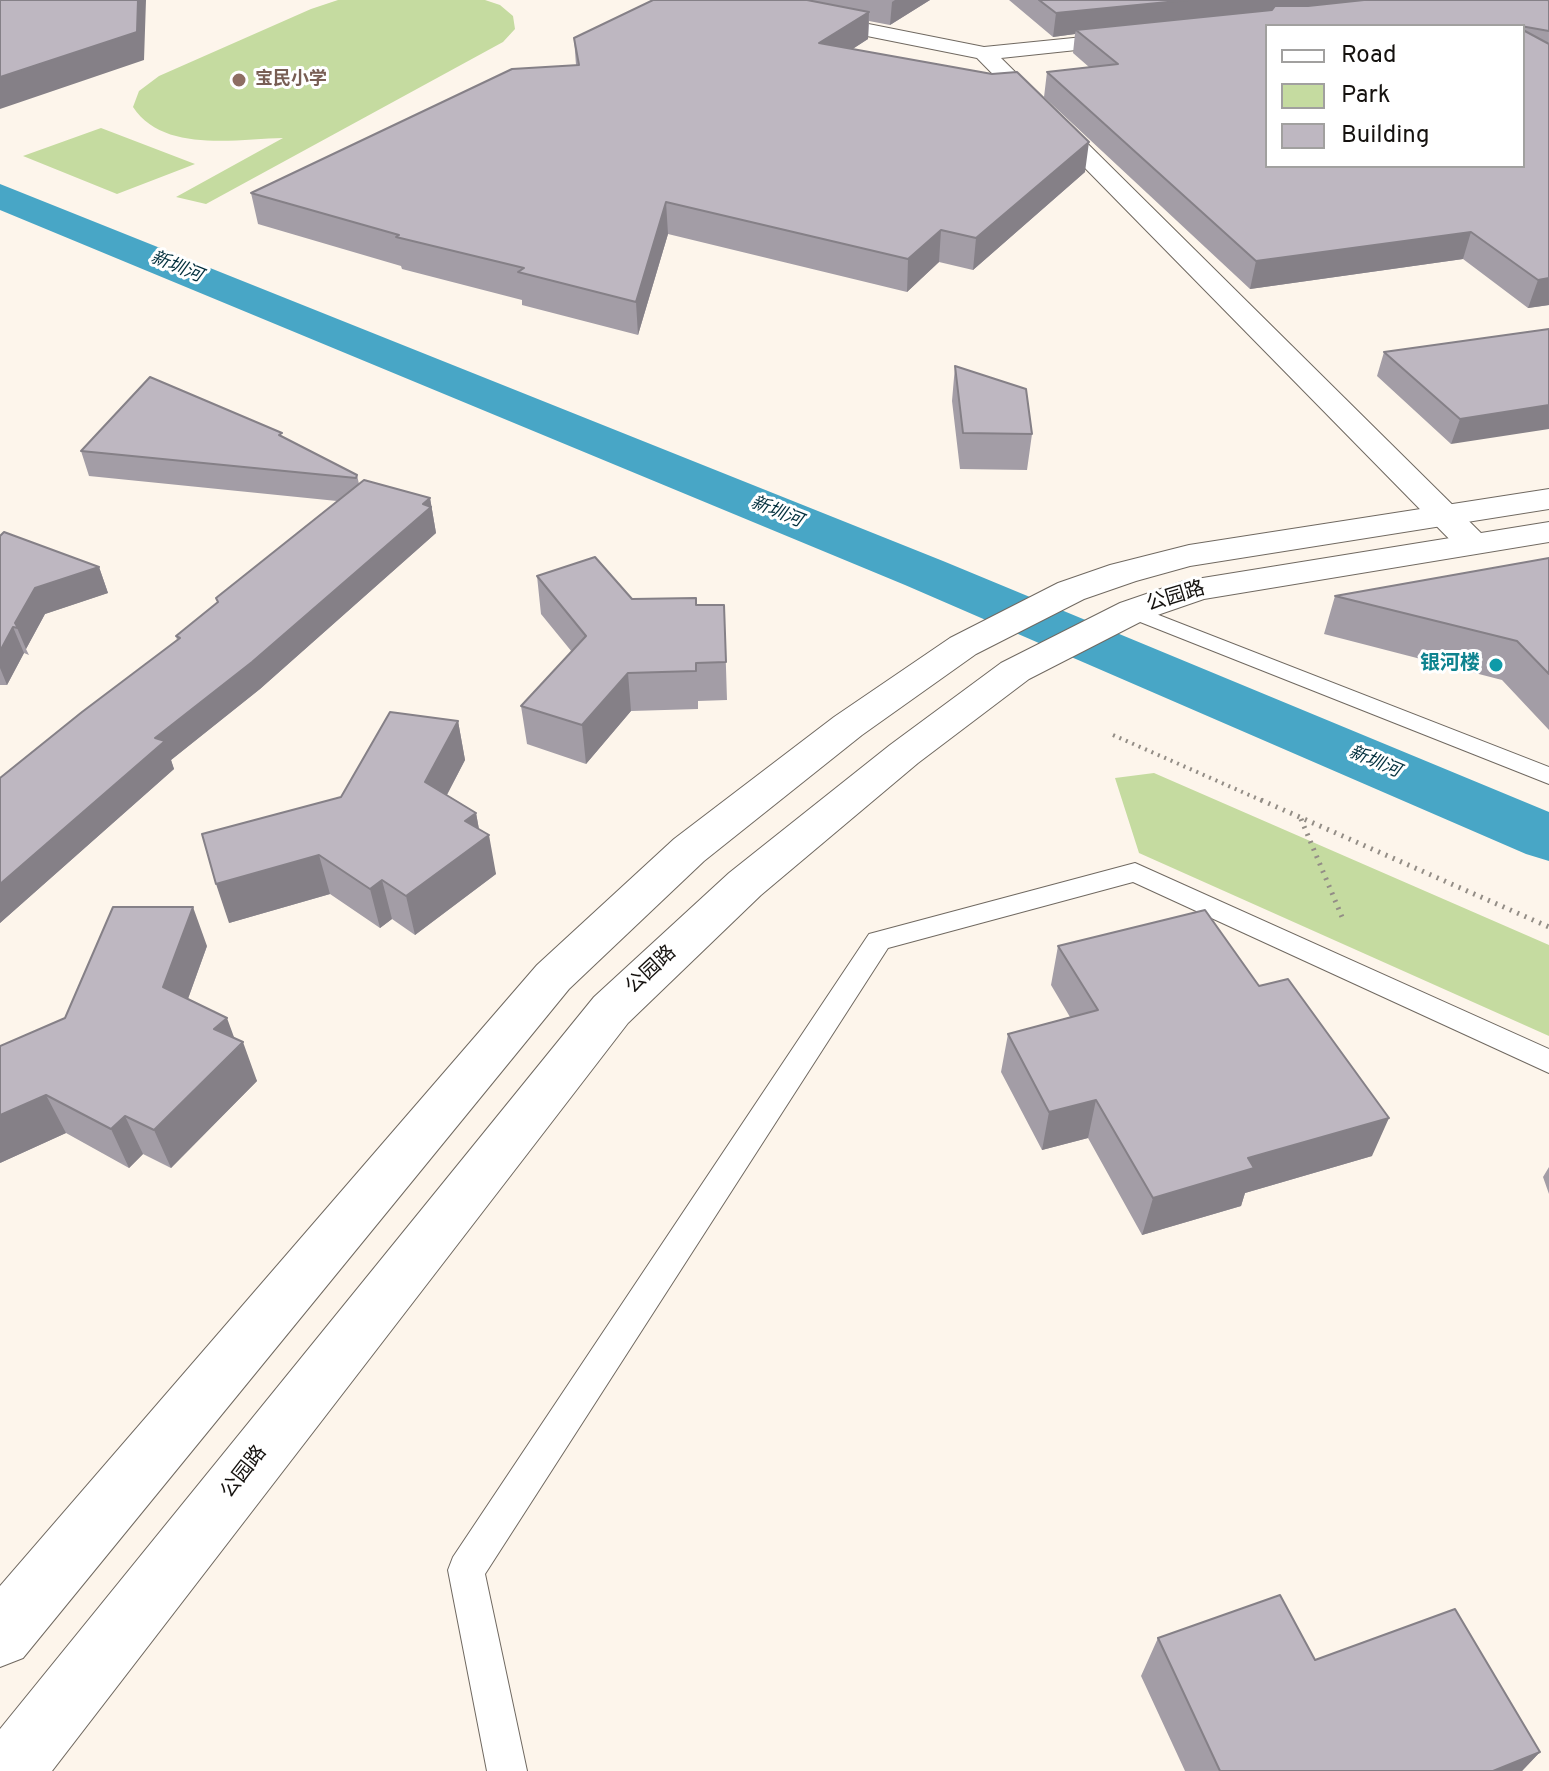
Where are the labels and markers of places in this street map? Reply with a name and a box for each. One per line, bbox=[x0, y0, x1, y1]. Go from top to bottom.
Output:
place label: 宝民小学 bbox=[255, 69, 327, 91]
marker: 宝民小学 bbox=[230, 71, 248, 89]
place label: 银河楼 bbox=[1420, 653, 1480, 677]
marker: 银河楼 bbox=[1487, 656, 1505, 674]

